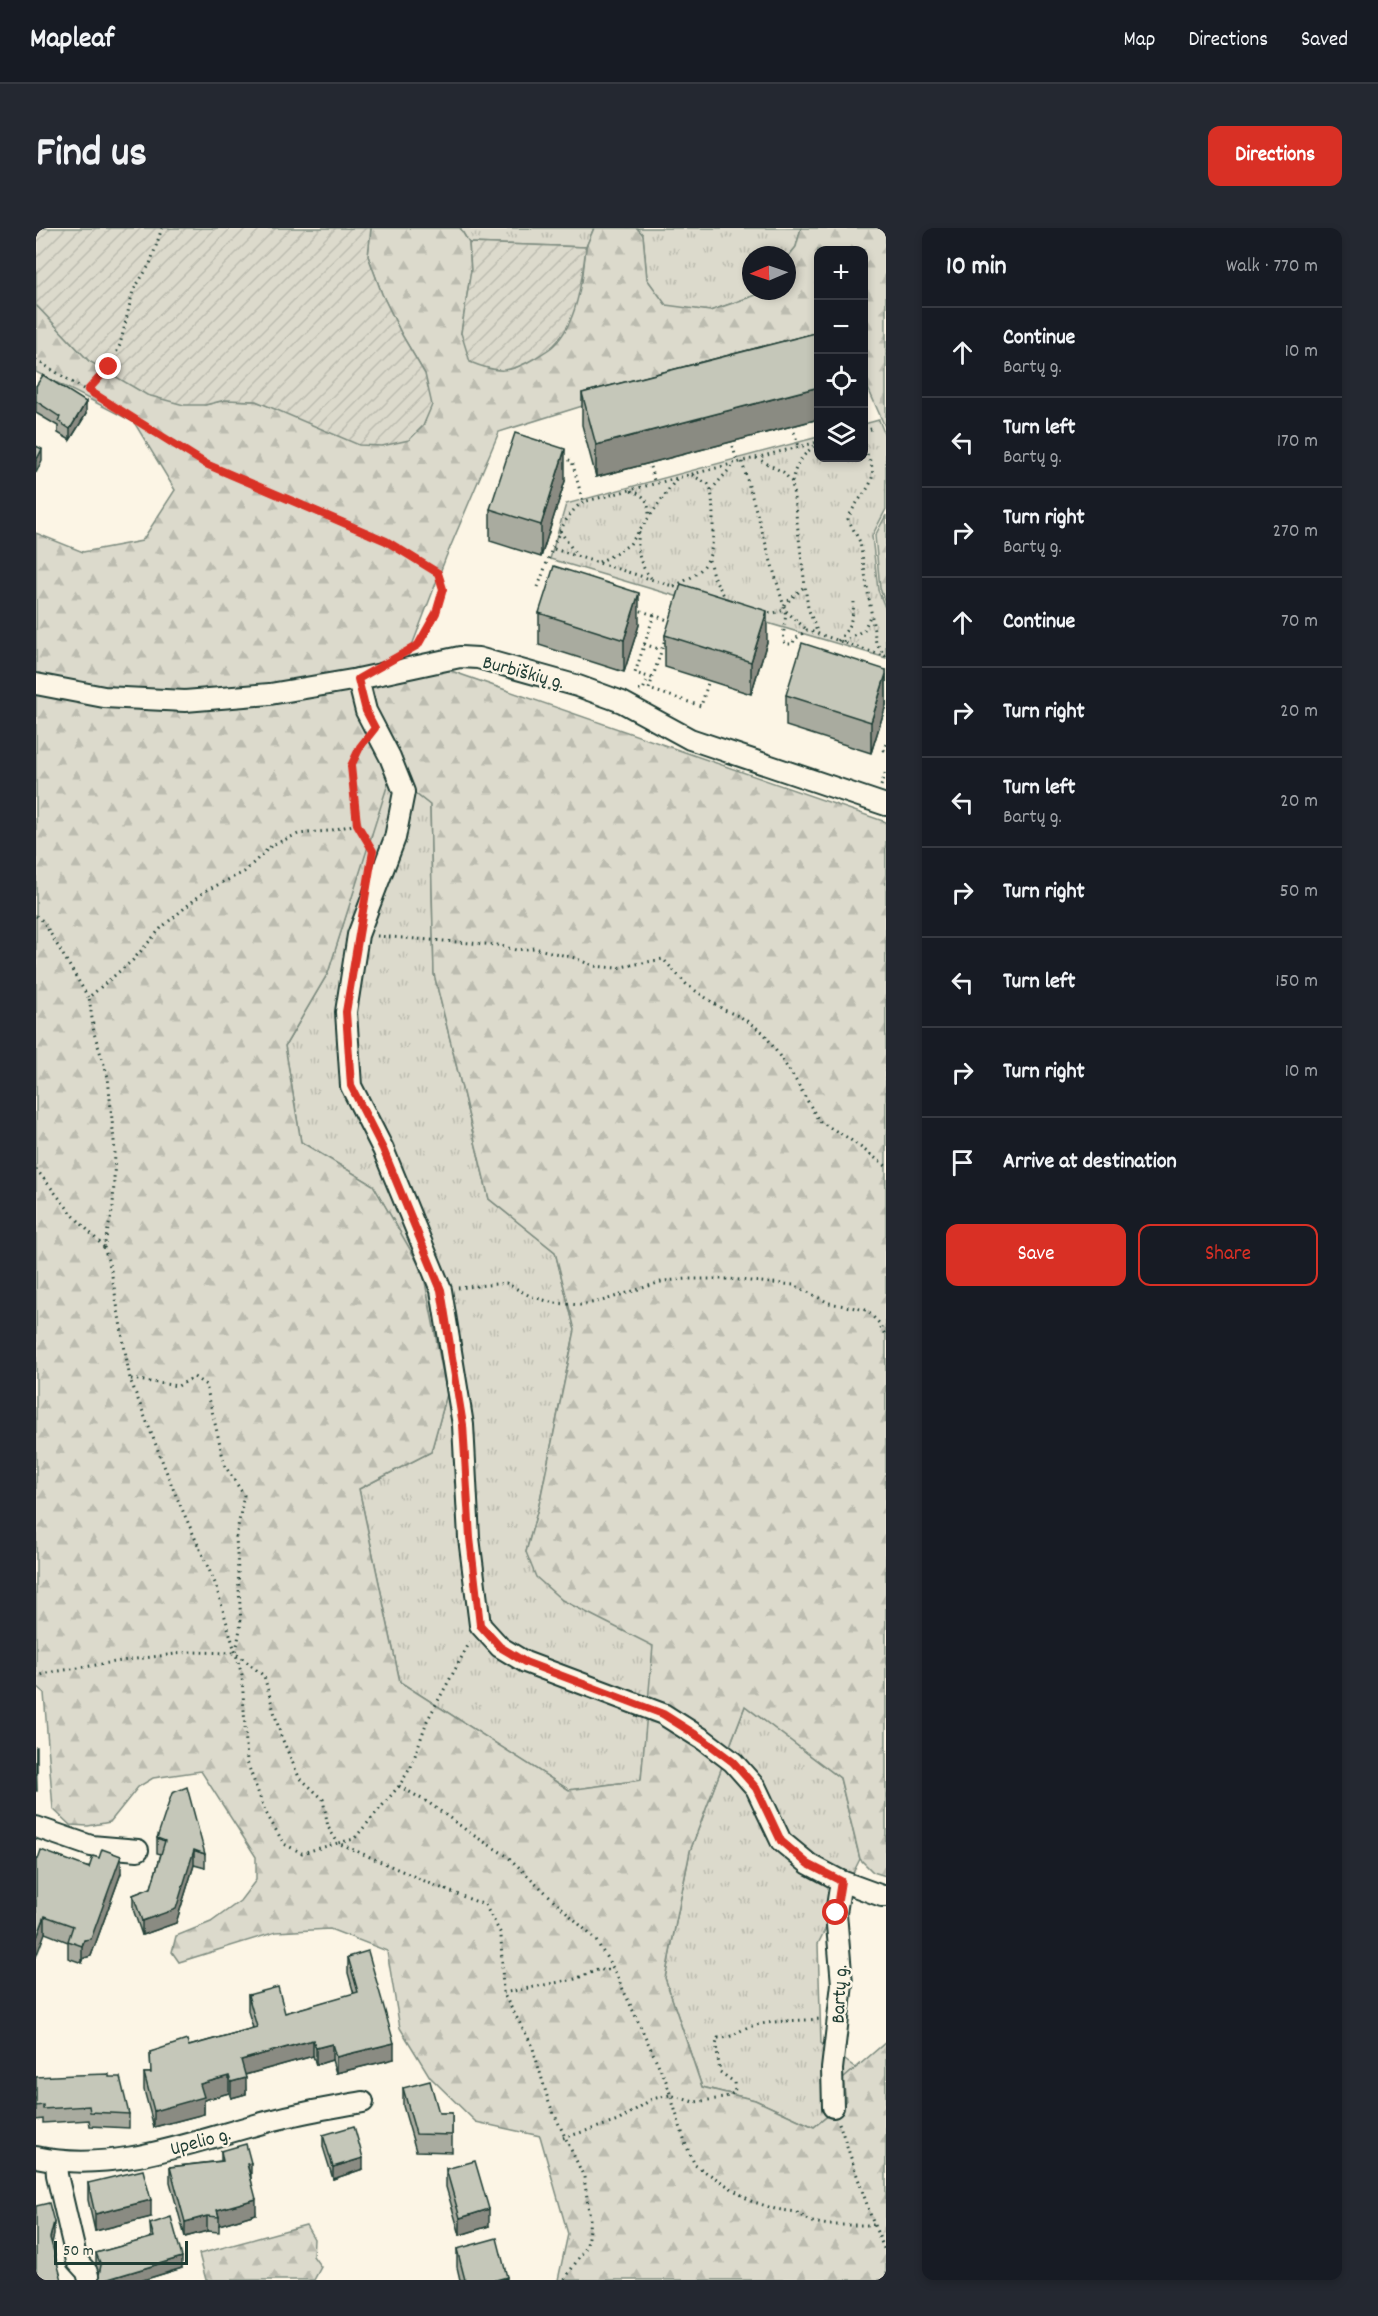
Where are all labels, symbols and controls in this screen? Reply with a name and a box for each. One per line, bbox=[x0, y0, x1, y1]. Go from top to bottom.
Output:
text: Mapleaf bbox=[30, 21, 114, 61]
text: Map bbox=[1124, 26, 1155, 56]
text: Directions bbox=[1188, 26, 1268, 56]
text: Saved bbox=[1301, 26, 1348, 56]
text: Find us bbox=[36, 126, 147, 186]
button: Directions bbox=[1208, 126, 1342, 186]
north arrow bbox=[742, 246, 796, 300]
map controls bbox=[814, 246, 868, 462]
button: + bbox=[814, 246, 868, 300]
text: 10 min bbox=[946, 249, 1006, 286]
text: Walk · 770 m bbox=[1226, 253, 1318, 281]
button: − bbox=[814, 300, 868, 354]
text: Continue bbox=[1003, 323, 1075, 354]
icon: ahead bbox=[946, 336, 979, 369]
text: 10 m bbox=[1284, 338, 1318, 366]
route end bbox=[95, 353, 121, 379]
button: locate bbox=[814, 354, 868, 408]
text: Bartų g. bbox=[1003, 354, 1062, 382]
button: layers bbox=[814, 408, 868, 462]
text: Turn left bbox=[1003, 413, 1075, 444]
icon: left bbox=[946, 426, 979, 459]
text: 170 m bbox=[1277, 428, 1318, 456]
text: Bartų g. bbox=[1003, 444, 1062, 472]
text: Turn right bbox=[1003, 503, 1085, 534]
icon: right bbox=[946, 516, 979, 549]
text: 270 m bbox=[1272, 518, 1318, 546]
text: Bartų g. bbox=[1003, 534, 1062, 562]
icon: ahead bbox=[946, 606, 979, 639]
text: Continue bbox=[1003, 607, 1075, 638]
text: 70 m bbox=[1281, 608, 1318, 636]
street label: Burbiškių g. bbox=[479, 650, 567, 698]
icon: right bbox=[946, 696, 979, 729]
text: Turn right bbox=[1003, 697, 1085, 728]
text: 20 m bbox=[1280, 698, 1318, 726]
text: Turn left bbox=[1003, 773, 1075, 804]
icon: left bbox=[946, 786, 979, 819]
text: 20 m bbox=[1280, 788, 1318, 816]
text: Bartų g. bbox=[1003, 804, 1062, 832]
icon: right bbox=[946, 876, 979, 909]
text: Turn right bbox=[1003, 877, 1085, 908]
text: 50 m bbox=[1280, 878, 1318, 906]
icon: left bbox=[946, 966, 979, 999]
text: Turn left bbox=[1003, 967, 1075, 998]
text: 150 m bbox=[1275, 968, 1318, 996]
icon: right bbox=[946, 1056, 979, 1089]
text: Turn right bbox=[1003, 1057, 1085, 1088]
text: 10 m bbox=[1284, 1058, 1318, 1086]
icon: arrive bbox=[946, 1146, 979, 1179]
text: Arrive at destination bbox=[1003, 1147, 1177, 1178]
button: Save bbox=[946, 1224, 1126, 1286]
button: Share bbox=[1138, 1224, 1318, 1286]
route start bbox=[822, 1899, 848, 1925]
street label: Bartų g. bbox=[825, 1964, 857, 2024]
street label: Upelio g. bbox=[167, 2121, 234, 2164]
scale bar bbox=[54, 2238, 188, 2266]
text: 50 m bbox=[63, 2240, 94, 2263]

